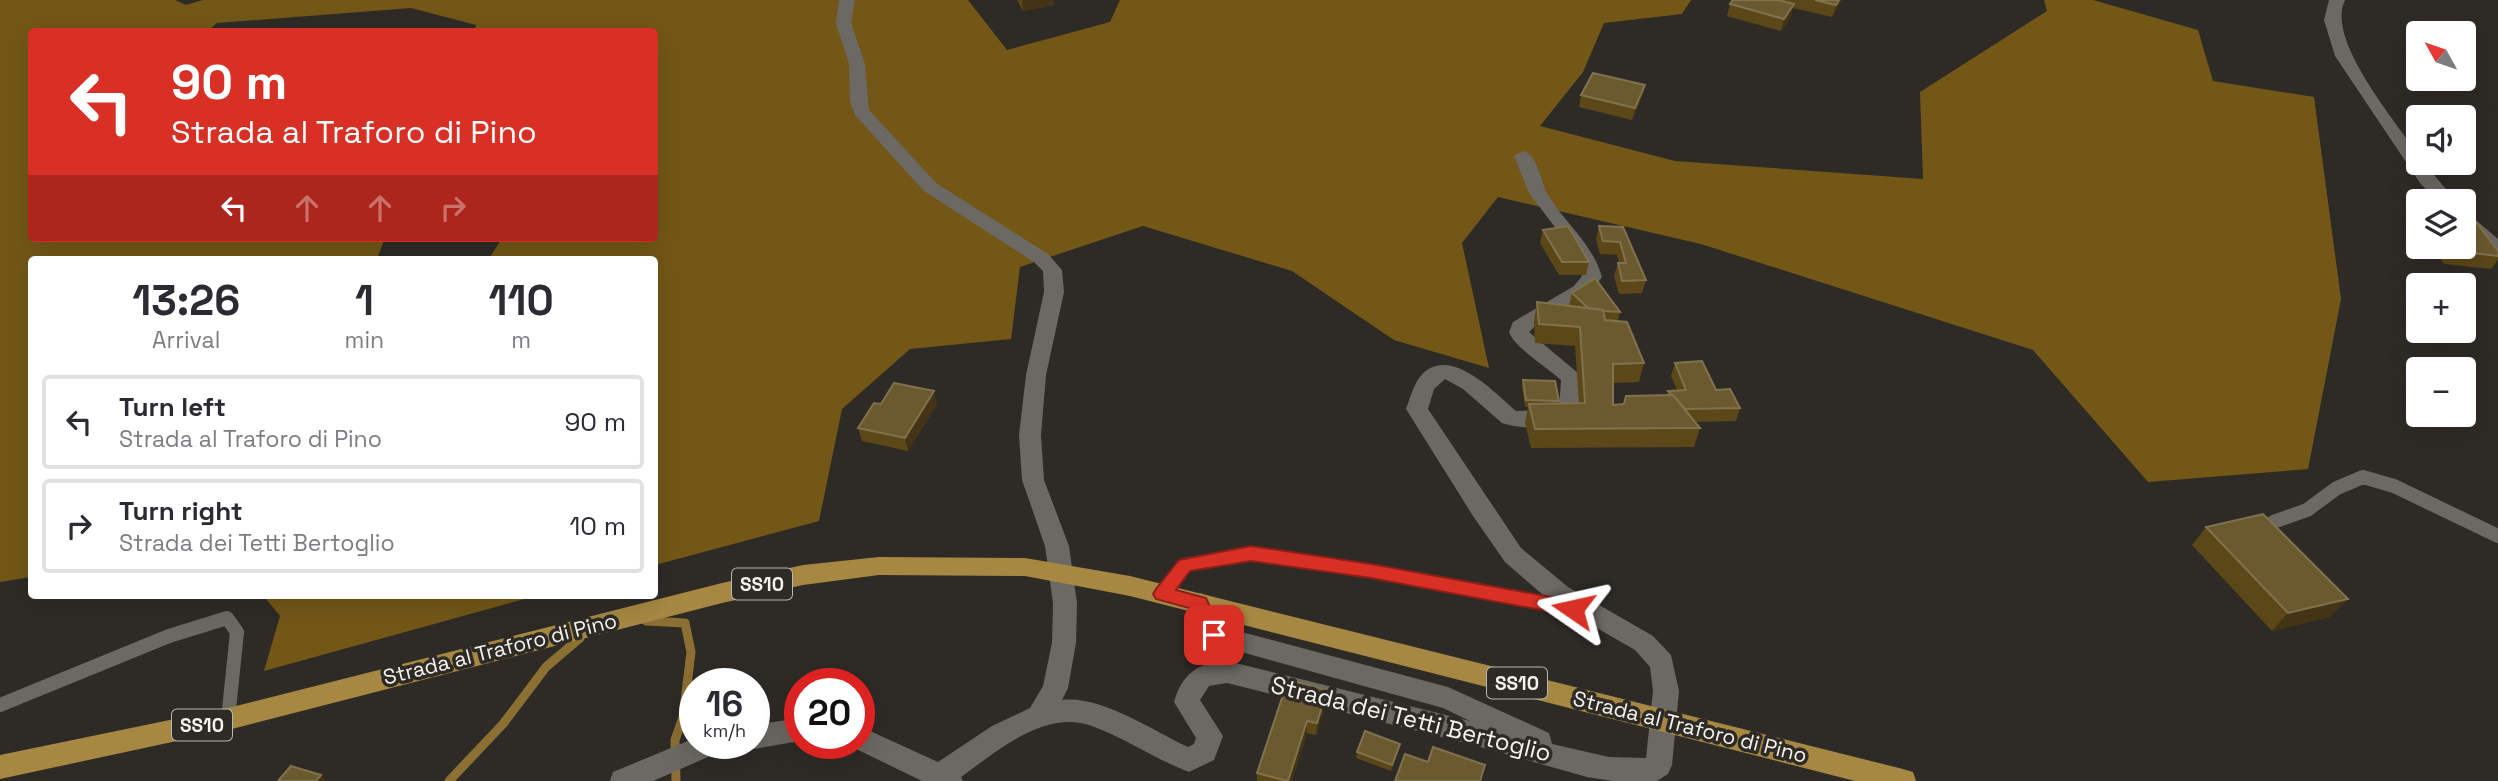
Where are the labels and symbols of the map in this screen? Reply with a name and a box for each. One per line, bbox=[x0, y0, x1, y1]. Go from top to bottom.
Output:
north arrow bbox=[2406, 21, 2476, 91]
road number: SS10 bbox=[732, 568, 792, 600]
position arrow bbox=[1536, 572, 1610, 646]
pin bbox=[1184, 605, 1244, 665]
street label: Strada al Traforo di Pino bbox=[380, 606, 620, 691]
speed limit sign: 20 bbox=[784, 668, 875, 759]
road number: SS10 bbox=[1487, 668, 1547, 698]
street label: Strada dei Tetti Bertoglio bbox=[1268, 669, 1554, 768]
street label: Strada al Traforo di Pino bbox=[1570, 684, 1810, 769]
road number: SS10 bbox=[172, 710, 232, 740]

